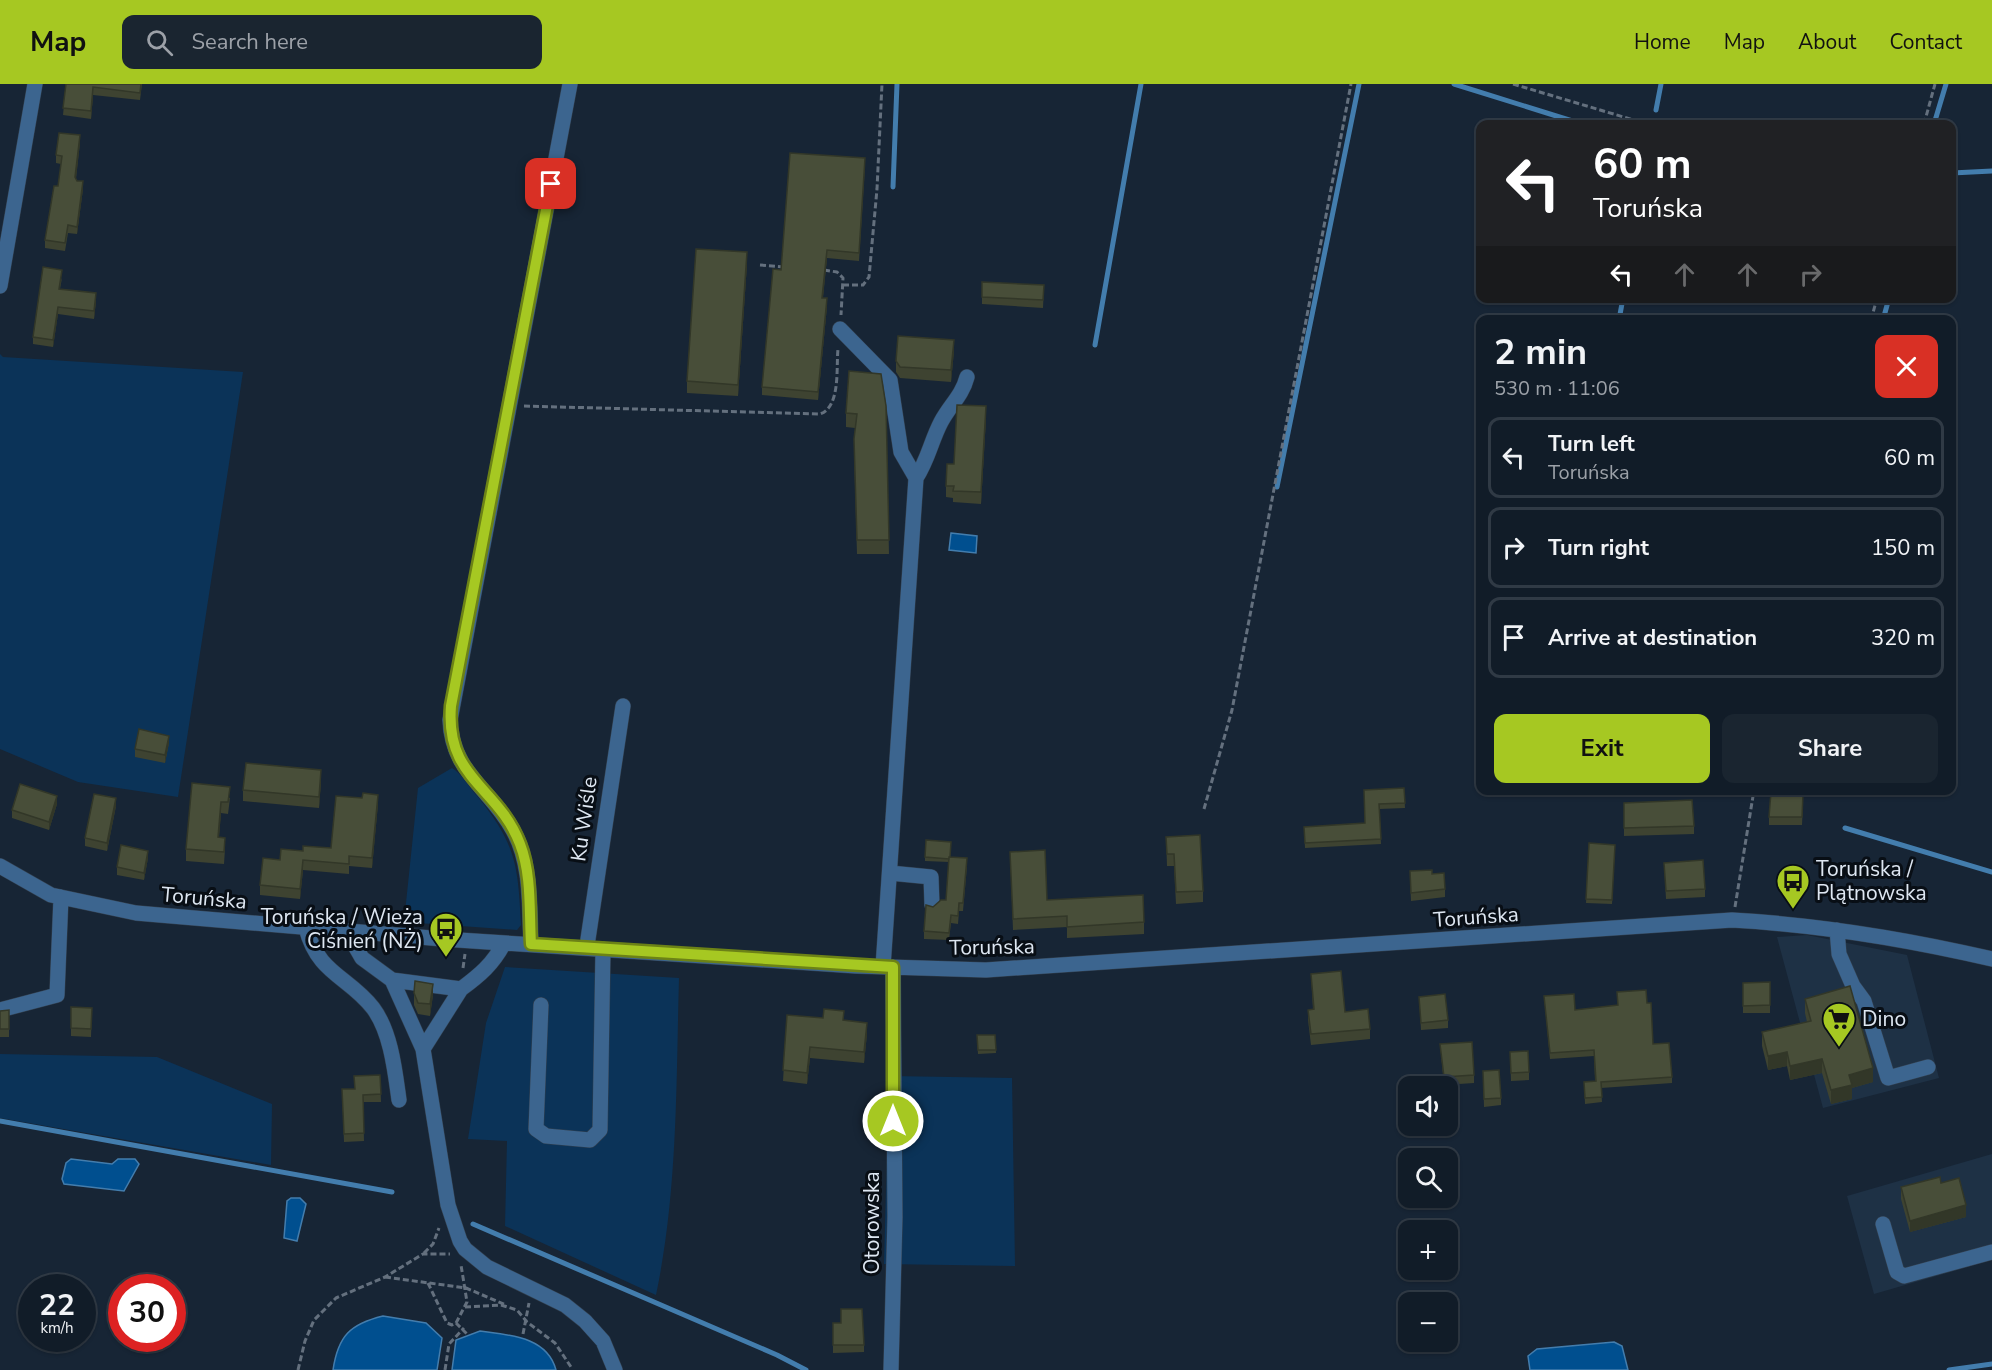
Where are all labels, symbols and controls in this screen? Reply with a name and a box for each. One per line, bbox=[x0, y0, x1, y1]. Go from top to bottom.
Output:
search box bbox=[122, 15, 542, 69]
text: Map bbox=[30, 23, 86, 61]
icon: search bbox=[143, 26, 176, 59]
text: Search here bbox=[191, 27, 308, 57]
text: Home bbox=[1634, 28, 1691, 56]
text: Map bbox=[1724, 28, 1765, 56]
text: About bbox=[1798, 28, 1856, 56]
text: Contact bbox=[1889, 28, 1962, 56]
text: 60 m bbox=[1593, 136, 1692, 193]
icon: left bbox=[1494, 144, 1572, 222]
pin bbox=[525, 158, 576, 209]
icon: arrive bbox=[534, 167, 567, 200]
text: Toruńska bbox=[1593, 190, 1703, 227]
icon: left bbox=[1605, 258, 1638, 291]
icon: ahead bbox=[1668, 258, 1701, 291]
icon: ahead bbox=[1731, 258, 1764, 291]
icon: right bbox=[1794, 258, 1827, 291]
text: 2 min bbox=[1494, 328, 1587, 377]
button: close bbox=[1875, 335, 1938, 398]
text: 530 m · 11:06 bbox=[1494, 375, 1620, 402]
text: Turn left bbox=[1548, 429, 1635, 459]
icon: left bbox=[1497, 441, 1530, 474]
text: 60 m bbox=[1884, 443, 1935, 473]
text: Toruńska bbox=[1548, 459, 1630, 486]
icon: right bbox=[1497, 531, 1530, 564]
text: Turn right bbox=[1548, 533, 1649, 563]
text: 150 m bbox=[1871, 533, 1935, 563]
icon: arrive bbox=[1497, 621, 1530, 654]
text: Arrive at destination bbox=[1548, 623, 1757, 653]
text: 320 m bbox=[1871, 623, 1935, 653]
button: Exit bbox=[1494, 714, 1710, 783]
button: Share bbox=[1722, 714, 1938, 783]
street label: Ku Wiśle bbox=[564, 775, 604, 863]
place label: Toruńska / Plątnowska bbox=[1816, 855, 1927, 907]
bus stop icon: Toruńska / Plątnowska bbox=[1775, 863, 1811, 910]
street label: Toruńska bbox=[160, 880, 248, 916]
street label: Toruńska bbox=[1432, 900, 1520, 934]
place label: Toruńska / Wieża Ciśnień (NŻ) bbox=[261, 903, 423, 955]
bus stop icon: Toruńska / Wieża Ciśnień (NŻ) bbox=[428, 911, 464, 958]
street label: Toruńska bbox=[949, 932, 1035, 962]
supermarket icon: Dino bbox=[1821, 1001, 1857, 1048]
place label: Dino bbox=[1862, 1005, 1906, 1033]
map controls bbox=[1398, 1076, 1458, 1352]
button: sound bbox=[1398, 1076, 1458, 1136]
position arrow bbox=[861, 1089, 925, 1153]
button: search bbox=[1398, 1148, 1458, 1208]
street label: Otorowska bbox=[858, 1171, 886, 1275]
button: + bbox=[1398, 1220, 1458, 1280]
speed limit sign: 30 bbox=[108, 1274, 186, 1352]
text: 22 bbox=[39, 1285, 75, 1326]
button: − bbox=[1398, 1292, 1458, 1352]
text: km/h bbox=[40, 1318, 74, 1338]

